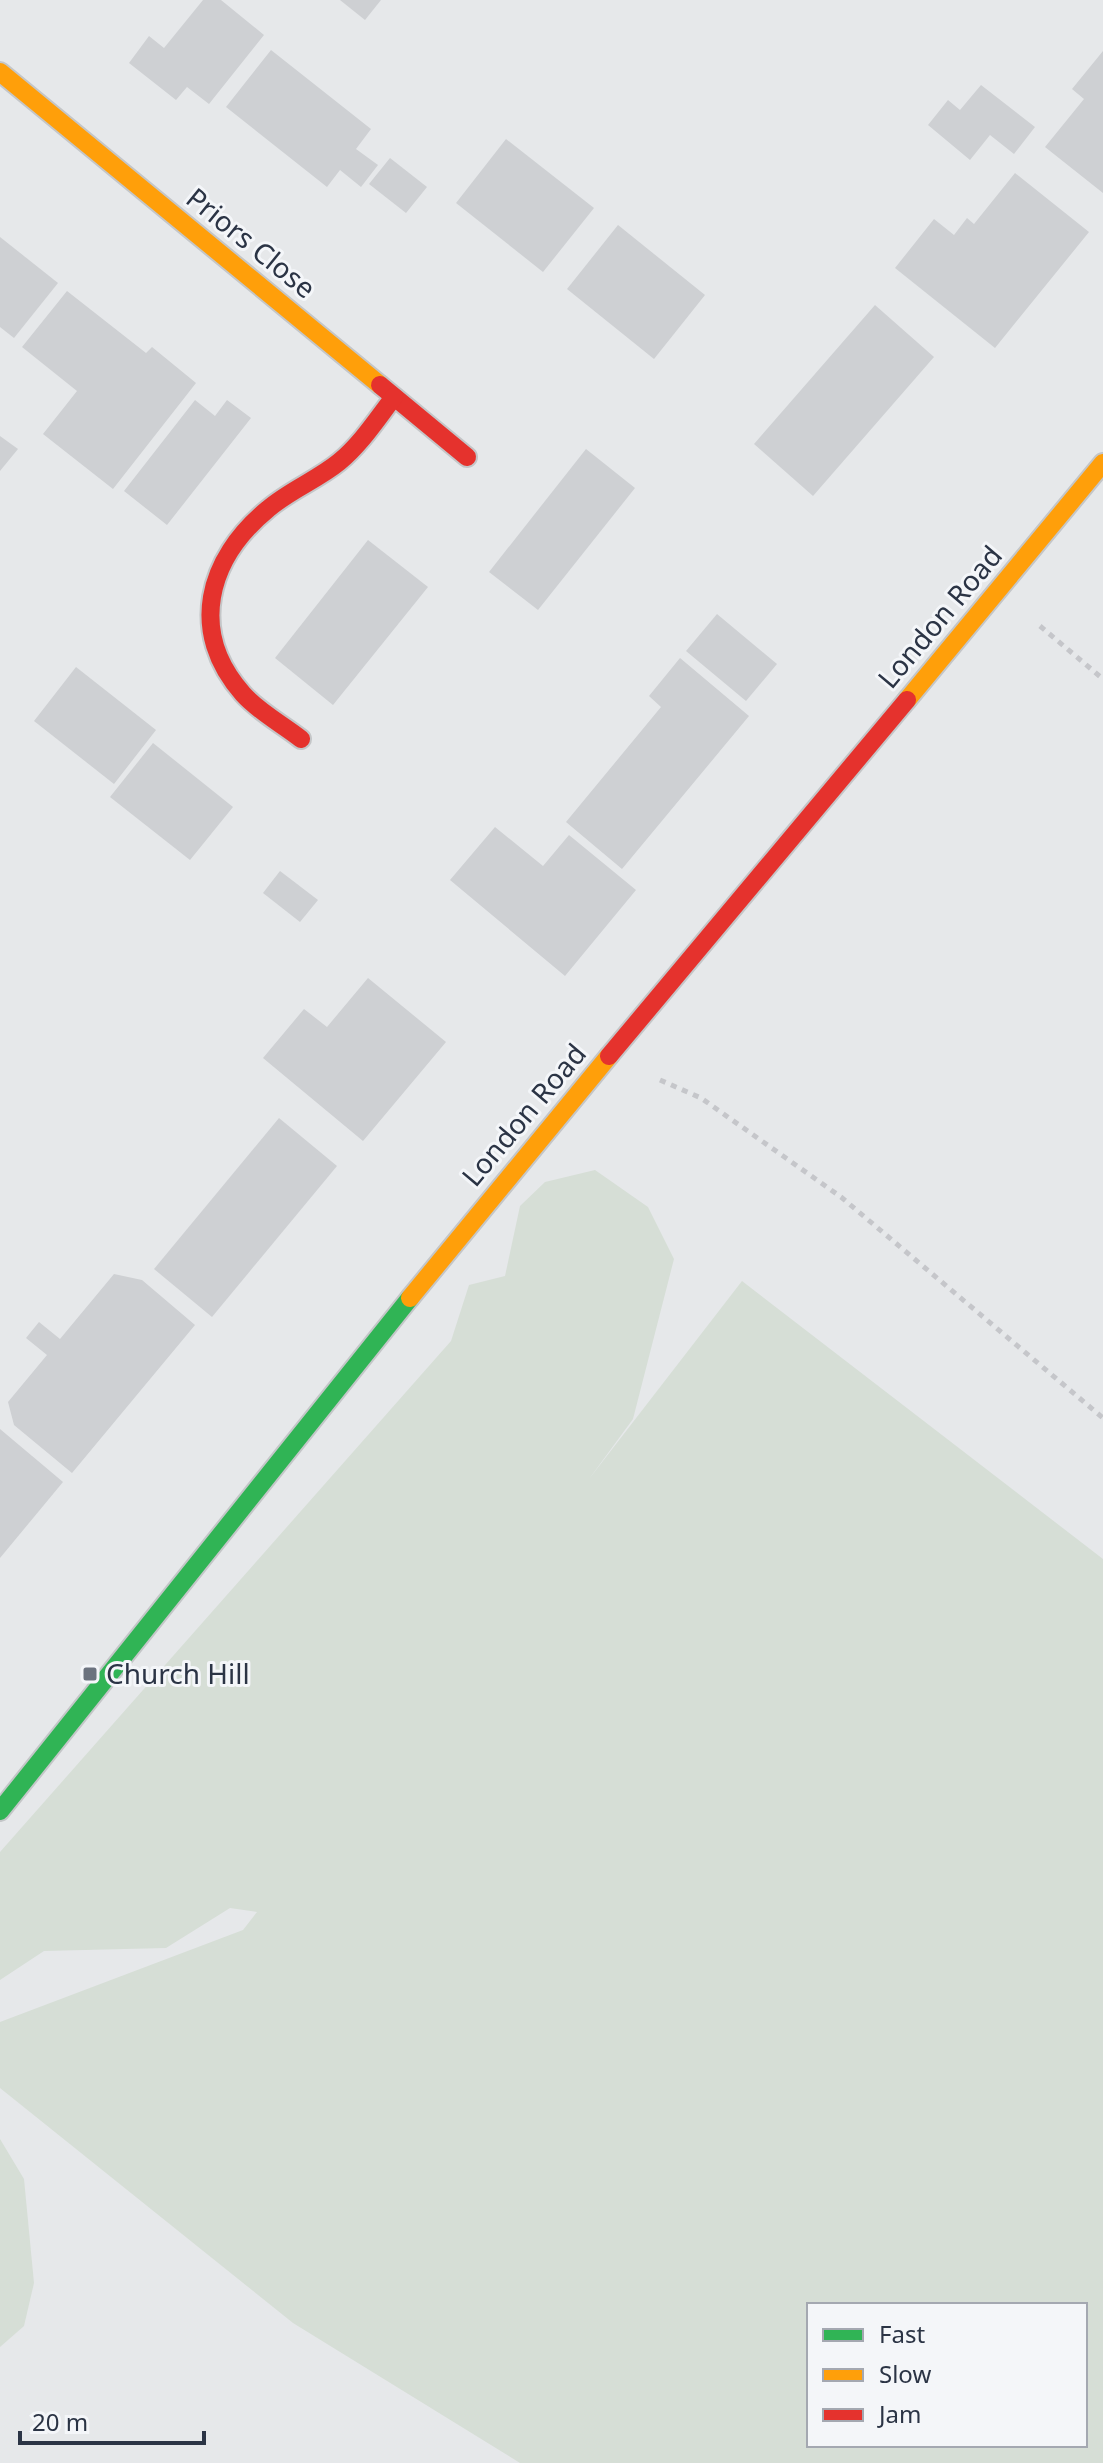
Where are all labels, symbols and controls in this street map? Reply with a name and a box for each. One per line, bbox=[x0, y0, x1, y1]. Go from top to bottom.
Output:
street label: Priors Close bbox=[179, 178, 324, 306]
street label: London Road bbox=[868, 537, 1010, 696]
street label: London Road bbox=[452, 1035, 594, 1194]
place label: Church Hill bbox=[106, 1654, 250, 1692]
marker: Church Hill bbox=[81, 1665, 99, 1683]
legend bbox=[807, 2303, 1087, 2447]
text: Fast bbox=[879, 2317, 925, 2350]
text: Slow bbox=[879, 2357, 931, 2390]
scale bar bbox=[20, 2395, 204, 2445]
text: Jam bbox=[877, 2397, 921, 2430]
text: 20 m bbox=[32, 2405, 88, 2438]

